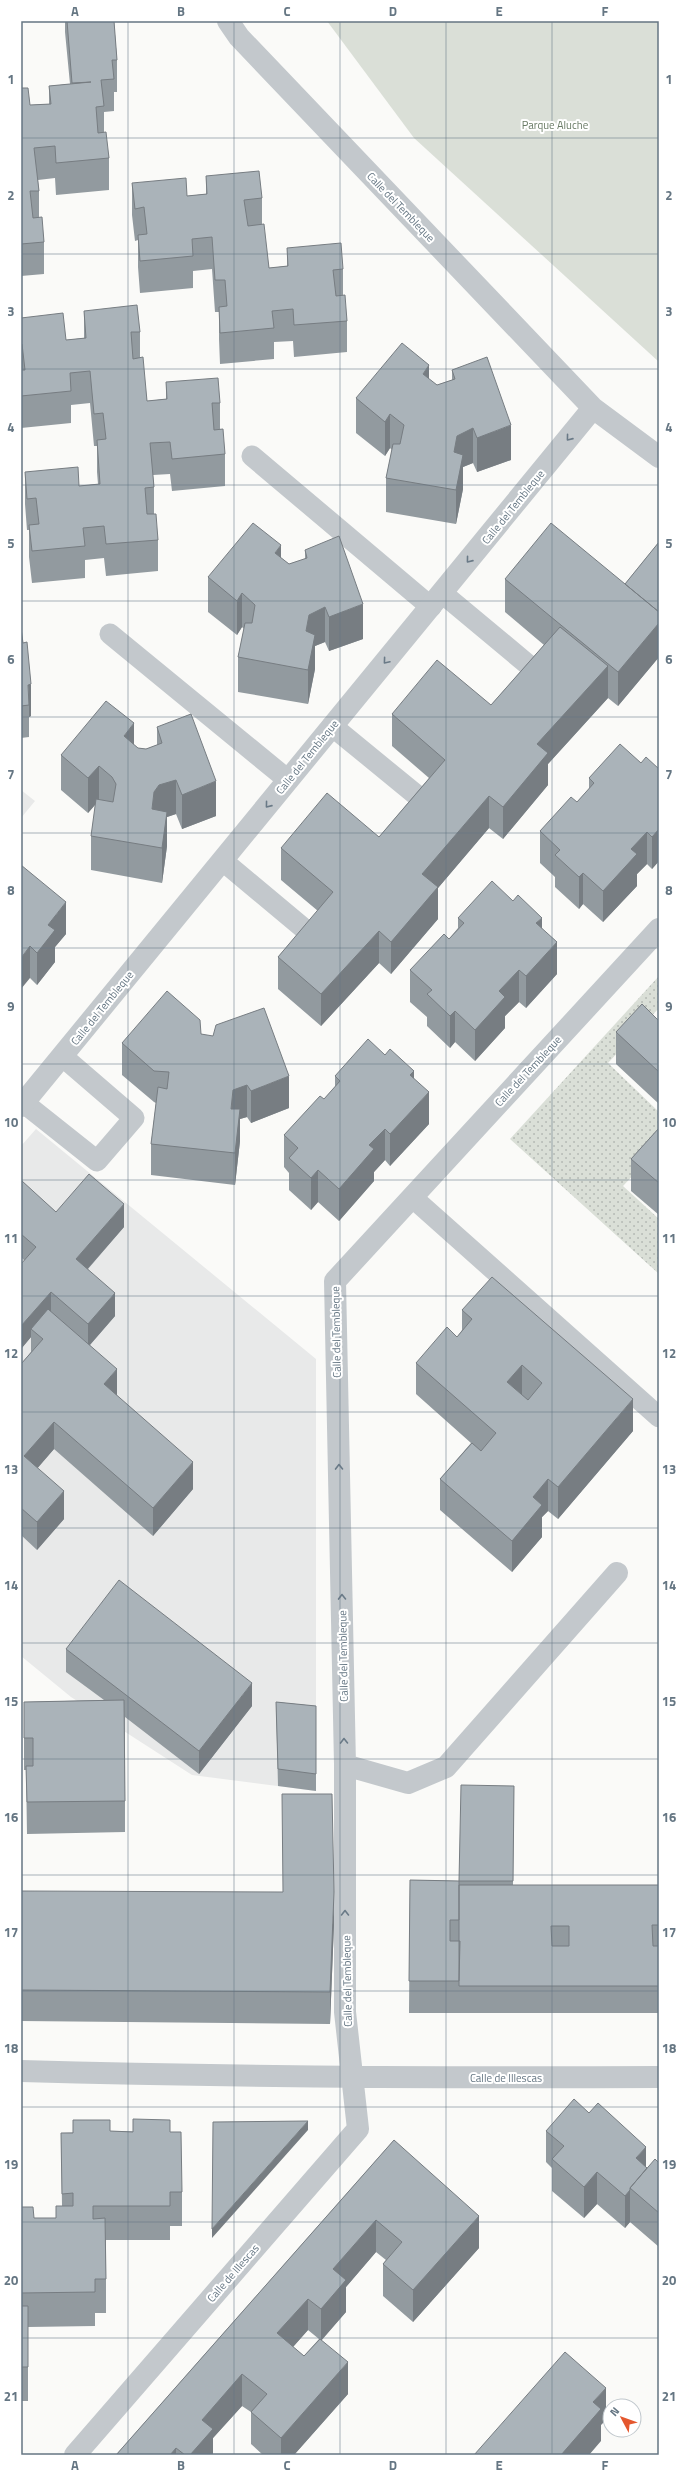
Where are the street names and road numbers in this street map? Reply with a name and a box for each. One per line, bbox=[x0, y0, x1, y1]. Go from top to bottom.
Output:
street label: Calle del Tembleque bbox=[363, 169, 439, 246]
street label: Calle del Tembleque bbox=[478, 466, 548, 548]
street label: Calle del Tembleque bbox=[272, 716, 342, 798]
street label: Calle del Tembleque bbox=[67, 967, 137, 1049]
street label: Calle del Tembleque bbox=[491, 1032, 565, 1110]
street label: Calle del Tembleque bbox=[327, 1286, 345, 1378]
street label: Calle del Tembleque bbox=[334, 1610, 352, 1702]
street label: Calle del Tembleque bbox=[338, 1935, 356, 2027]
street label: Calle de Illescas bbox=[470, 2070, 542, 2086]
street label: Calle de Illescas bbox=[203, 2240, 263, 2306]

